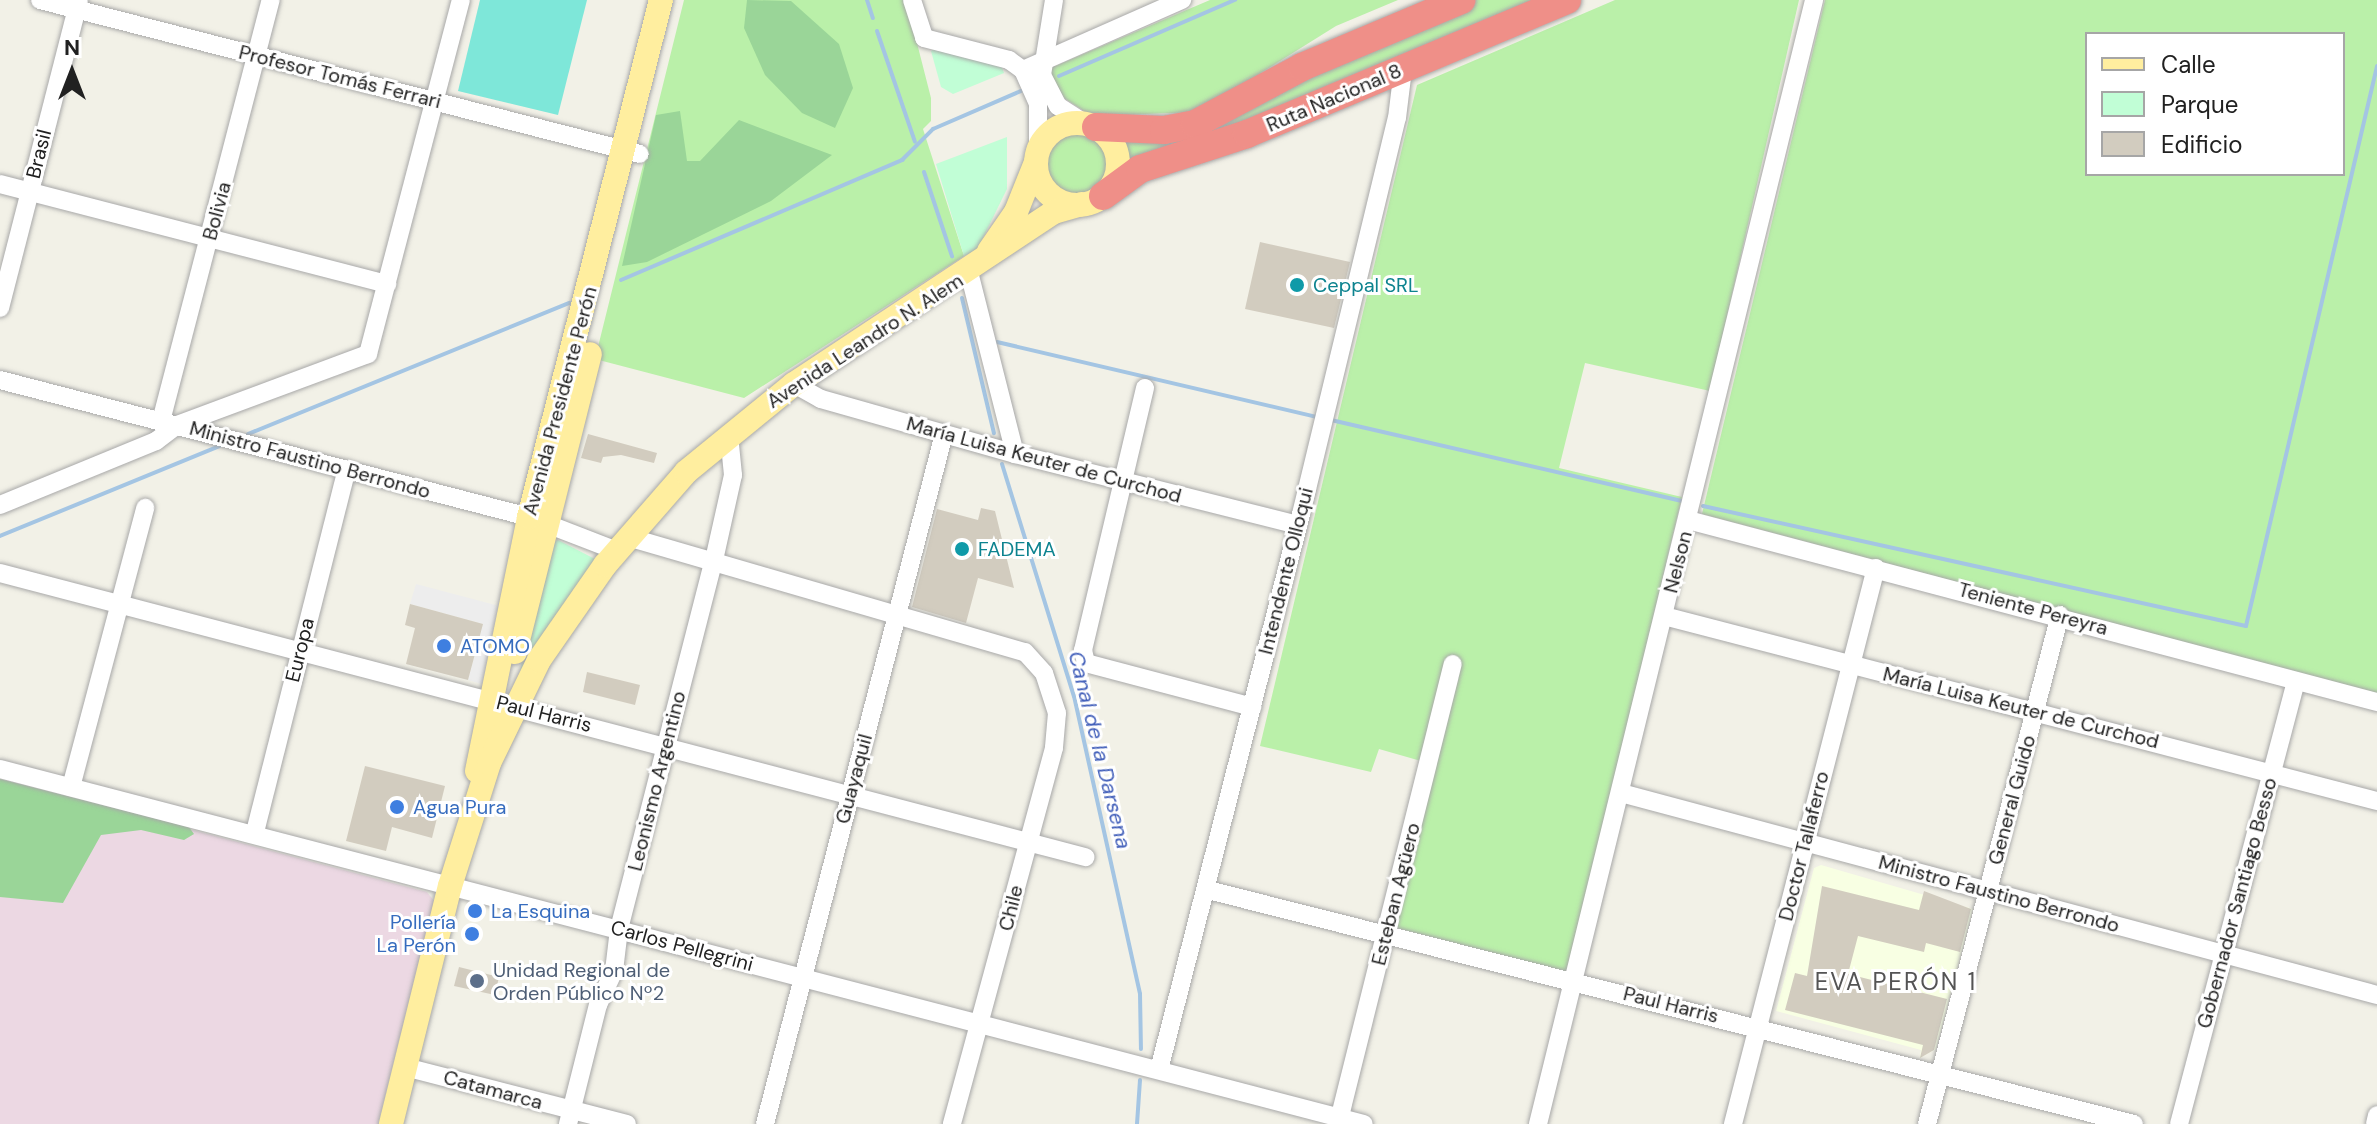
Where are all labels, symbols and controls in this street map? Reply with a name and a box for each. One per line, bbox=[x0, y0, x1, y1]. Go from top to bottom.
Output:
north arrow bbox=[32, 32, 112, 112]
legend bbox=[2085, 32, 2345, 176]
text: N bbox=[64, 33, 80, 62]
street label: Profesor Tomás Ferrari bbox=[236, 40, 444, 114]
text: Calle bbox=[2161, 49, 2216, 80]
street label: Ruta Nacional 8 bbox=[1263, 59, 1405, 137]
text: Parque bbox=[2161, 89, 2238, 120]
street label: Brasil bbox=[21, 127, 57, 181]
text: Edificio bbox=[2161, 129, 2243, 160]
street label: Bolivia bbox=[198, 179, 236, 243]
street label: Avenida Leandro N. Alem bbox=[762, 268, 968, 414]
place label: Ceppal SRL bbox=[1313, 273, 1418, 297]
marker: Ceppal SRL bbox=[1288, 276, 1306, 294]
street label: Avenida Presidente Perón bbox=[518, 284, 602, 518]
street label: María Luisa Keuter de Curchod bbox=[904, 412, 1184, 508]
street label: Ministro Faustino Berrondo bbox=[187, 416, 433, 504]
street label: Intendente Olloqui bbox=[1254, 485, 1318, 657]
street label: Nelson bbox=[1659, 529, 1697, 595]
place label: FADEMA bbox=[978, 537, 1056, 561]
marker: FADEMA bbox=[953, 540, 971, 558]
street label: Teniente Pereyra bbox=[1956, 577, 2110, 641]
street label: Europa bbox=[280, 616, 320, 684]
place label: ATOMO bbox=[460, 634, 530, 658]
marker: ATOMO bbox=[435, 637, 453, 655]
water label: Canal de la Darsena bbox=[1063, 648, 1137, 852]
street label: María Luisa Keuter de Curchod bbox=[1880, 662, 2162, 754]
street label: Leonismo Argentino bbox=[623, 688, 691, 874]
street label: Paul Harris bbox=[494, 691, 594, 737]
street label: Guayaquil bbox=[831, 732, 877, 826]
street label: General Guido bbox=[1983, 733, 2041, 867]
street label: Doctor Tallaferro bbox=[1774, 769, 1834, 923]
street label: Gobernador Santiago Besso bbox=[2192, 775, 2282, 1031]
place label: Agua Pura bbox=[413, 795, 506, 819]
marker: Agua Pura bbox=[388, 798, 406, 816]
street label: Esteban Agüero bbox=[1367, 820, 1425, 968]
street label: Ministro Faustino Berrondo bbox=[1876, 850, 2122, 938]
street label: Chile bbox=[994, 883, 1028, 933]
place label: La Esquina bbox=[491, 899, 590, 923]
marker: La Esquina bbox=[466, 902, 484, 920]
place label: Pollería La Perón bbox=[377, 910, 456, 957]
street label: Carlos Pellegrini bbox=[608, 915, 756, 977]
marker: Pollería La Perón bbox=[463, 925, 481, 943]
place label: Unidad Regional de Orden Público Nº2 bbox=[493, 958, 670, 1005]
district label: EVA PERÓN 1 bbox=[1815, 968, 1977, 996]
marker: Unidad Regional de Orden Público Nº2 bbox=[468, 972, 486, 990]
street label: Paul Harris bbox=[1621, 982, 1721, 1028]
street label: Catamarca bbox=[441, 1065, 545, 1115]

